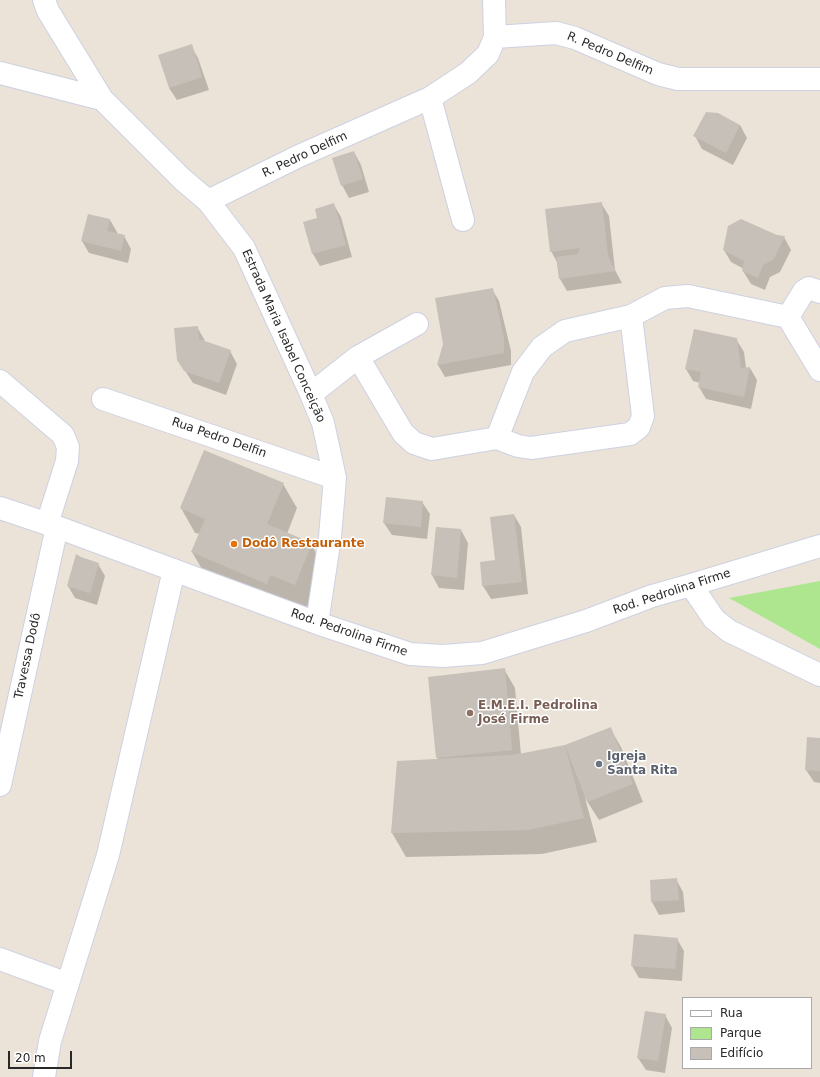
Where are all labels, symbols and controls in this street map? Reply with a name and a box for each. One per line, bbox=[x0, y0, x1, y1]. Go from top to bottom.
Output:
street label: R. Pedro Delfim bbox=[565, 29, 655, 79]
street label: R. Pedro Delfim bbox=[260, 129, 350, 181]
street label: Estrada Maria Isabel Conceição bbox=[238, 247, 328, 425]
street label: Rua Pedro Delfin bbox=[170, 415, 268, 461]
place label: Dodô Restaurante bbox=[242, 537, 365, 551]
marker: Dodô Restaurante bbox=[229, 539, 239, 549]
street label: Rod. Pedrolina Firme bbox=[611, 566, 733, 618]
street label: Rod. Pedrolina Firme bbox=[289, 606, 409, 660]
street label: Travessa Dodô bbox=[12, 612, 44, 700]
place label: E.M.E.I. Pedrolina José Firme bbox=[478, 699, 598, 727]
marker: E.M.E.I. Pedrolina José Firme bbox=[465, 708, 475, 718]
place label: Igreja Santa Rita bbox=[607, 750, 677, 778]
marker: Igreja Santa Rita bbox=[594, 759, 604, 769]
legend bbox=[682, 997, 812, 1069]
text: Rua bbox=[720, 1006, 743, 1020]
text: Parque bbox=[720, 1026, 761, 1040]
scale bar bbox=[10, 1043, 74, 1069]
text: Edifício bbox=[720, 1046, 763, 1060]
text: 20 m bbox=[15, 1051, 46, 1065]

